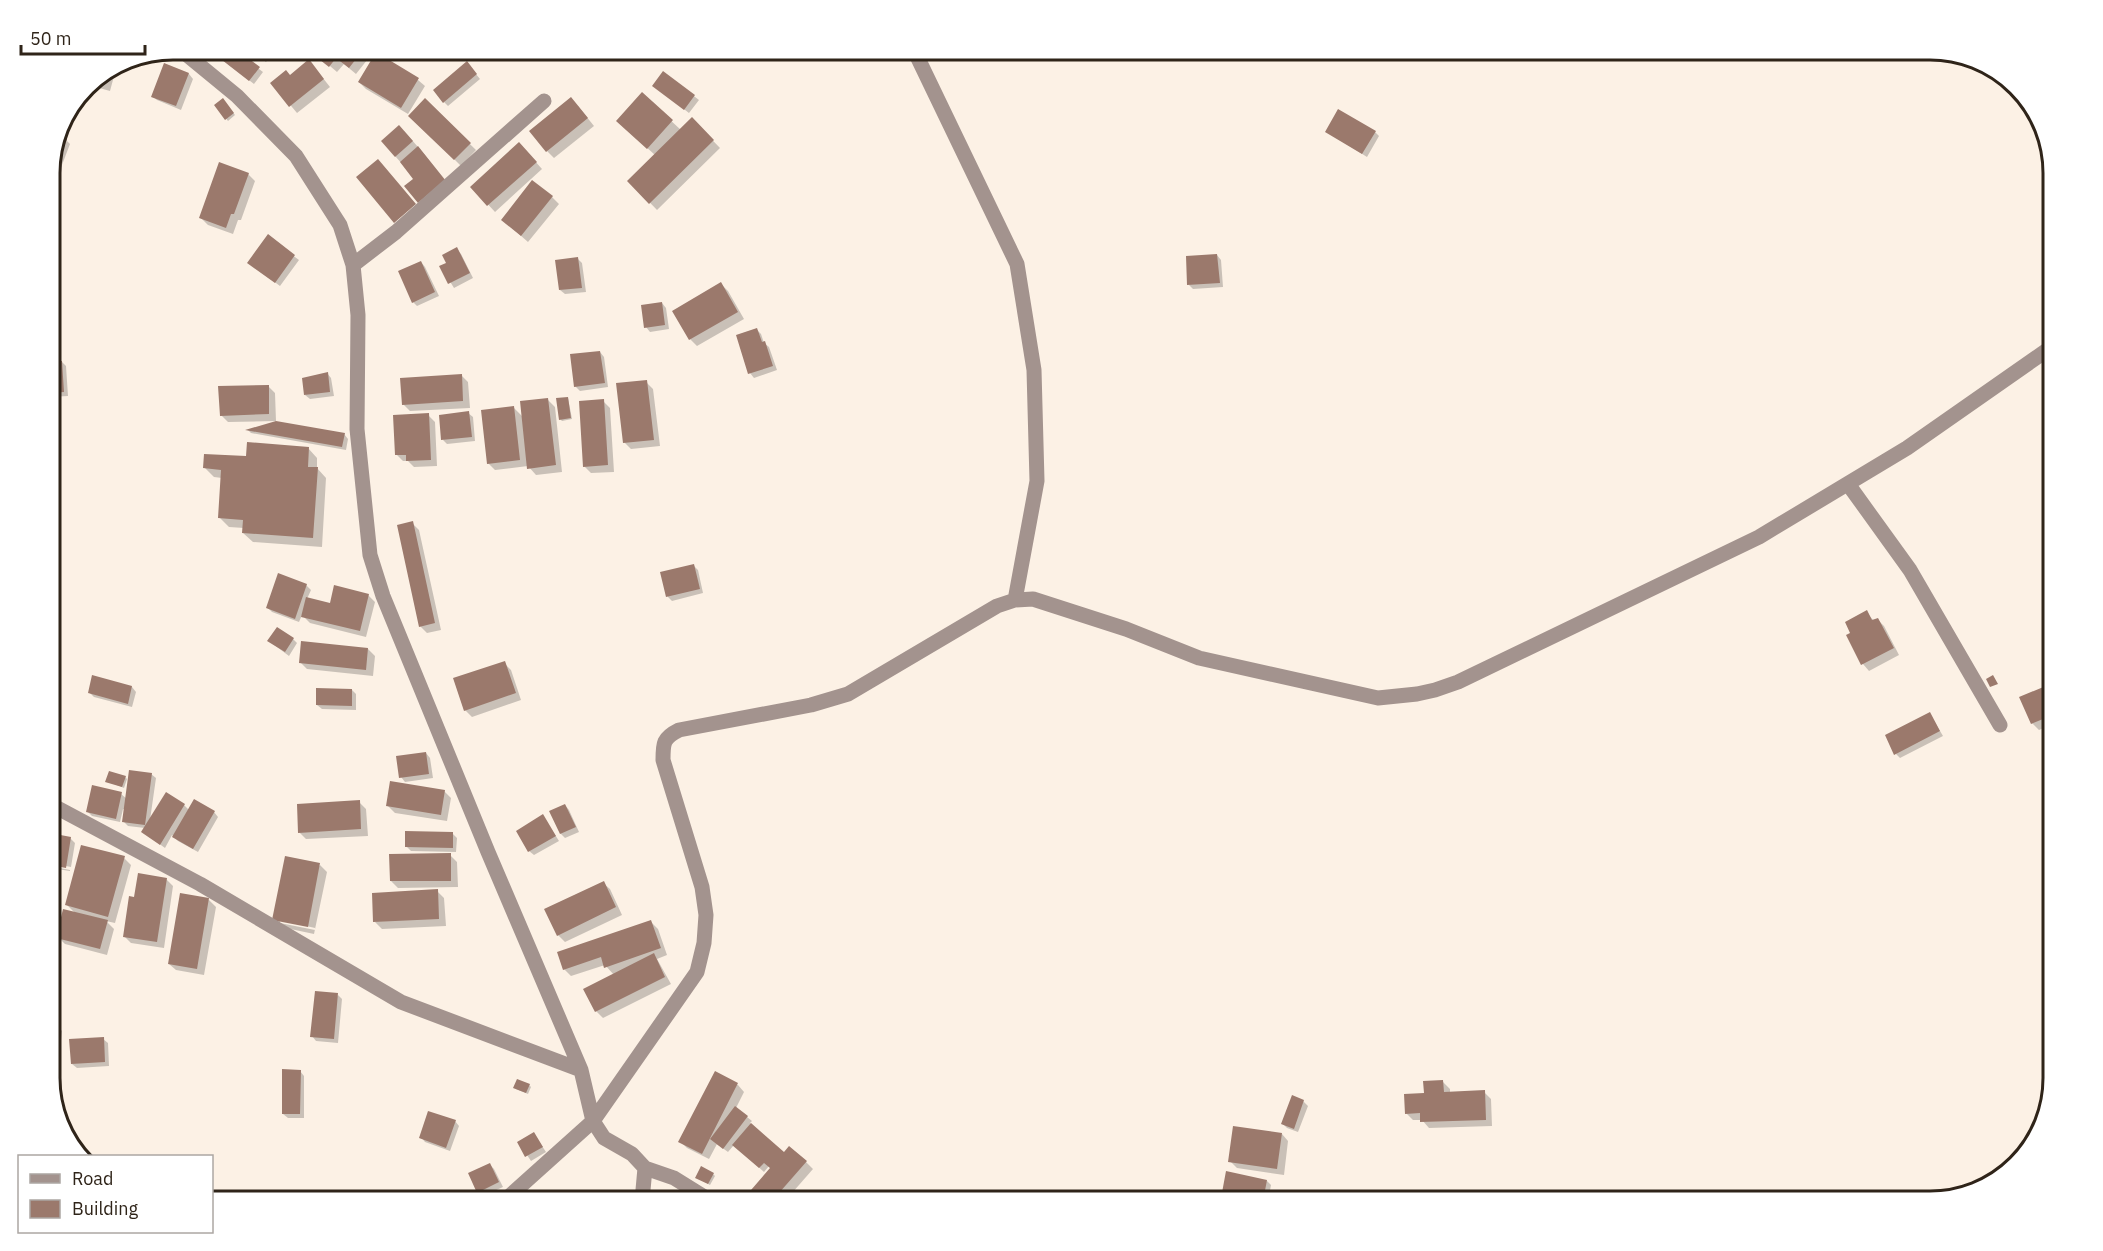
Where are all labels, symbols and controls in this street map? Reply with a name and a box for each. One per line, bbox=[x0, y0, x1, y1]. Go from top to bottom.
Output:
scale bar bbox=[21, 18, 146, 56]
text: 50 m bbox=[30, 27, 72, 50]
legend bbox=[18, 1155, 213, 1233]
text: Road bbox=[72, 1167, 113, 1190]
text: Building bbox=[72, 1197, 139, 1220]

